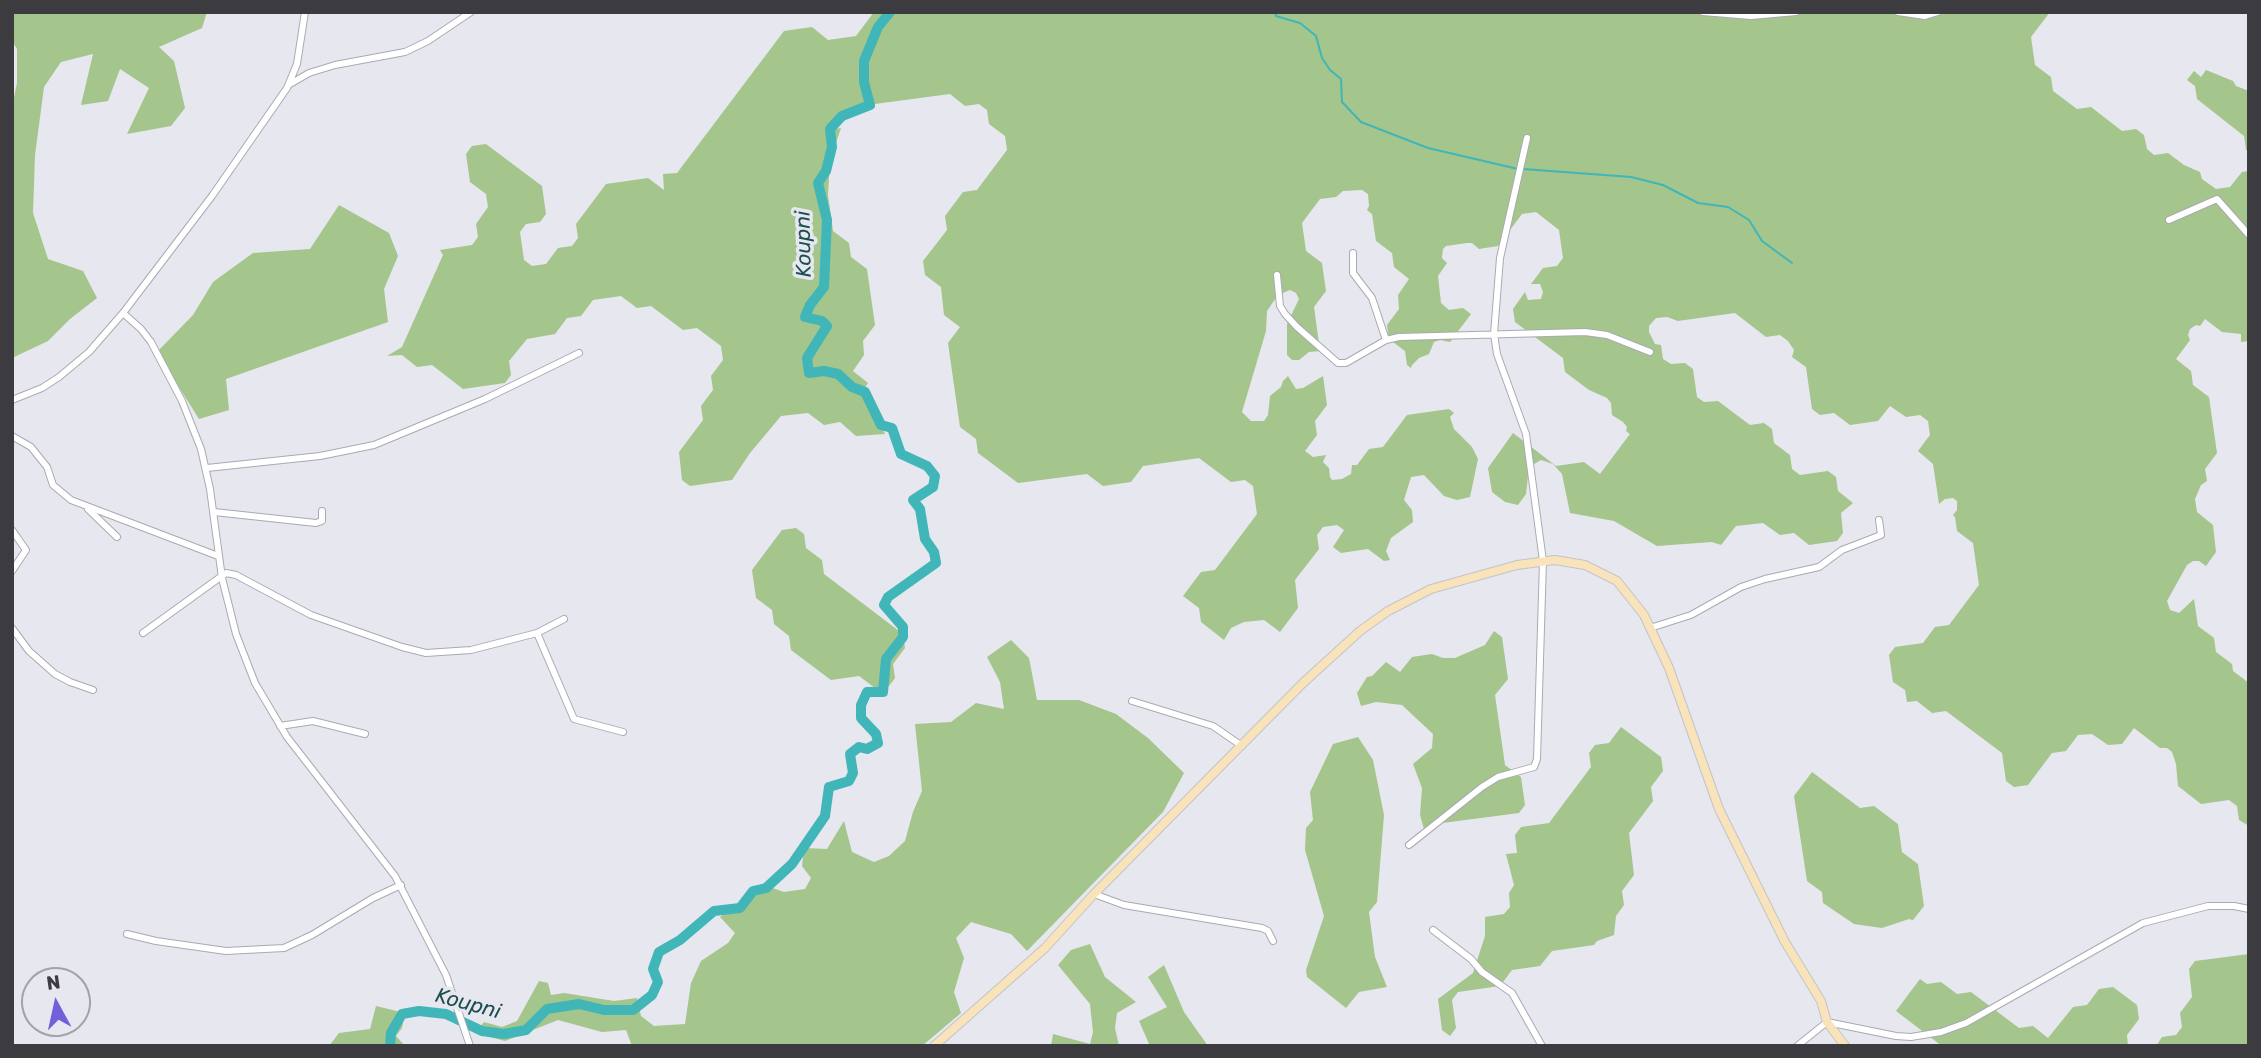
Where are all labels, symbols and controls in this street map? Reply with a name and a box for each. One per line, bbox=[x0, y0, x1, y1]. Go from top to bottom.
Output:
water label: Koupni bbox=[791, 210, 817, 278]
north arrow bbox=[21, 967, 91, 1037]
text: N bbox=[45, 970, 62, 995]
water label: Koupni bbox=[433, 983, 503, 1025]

